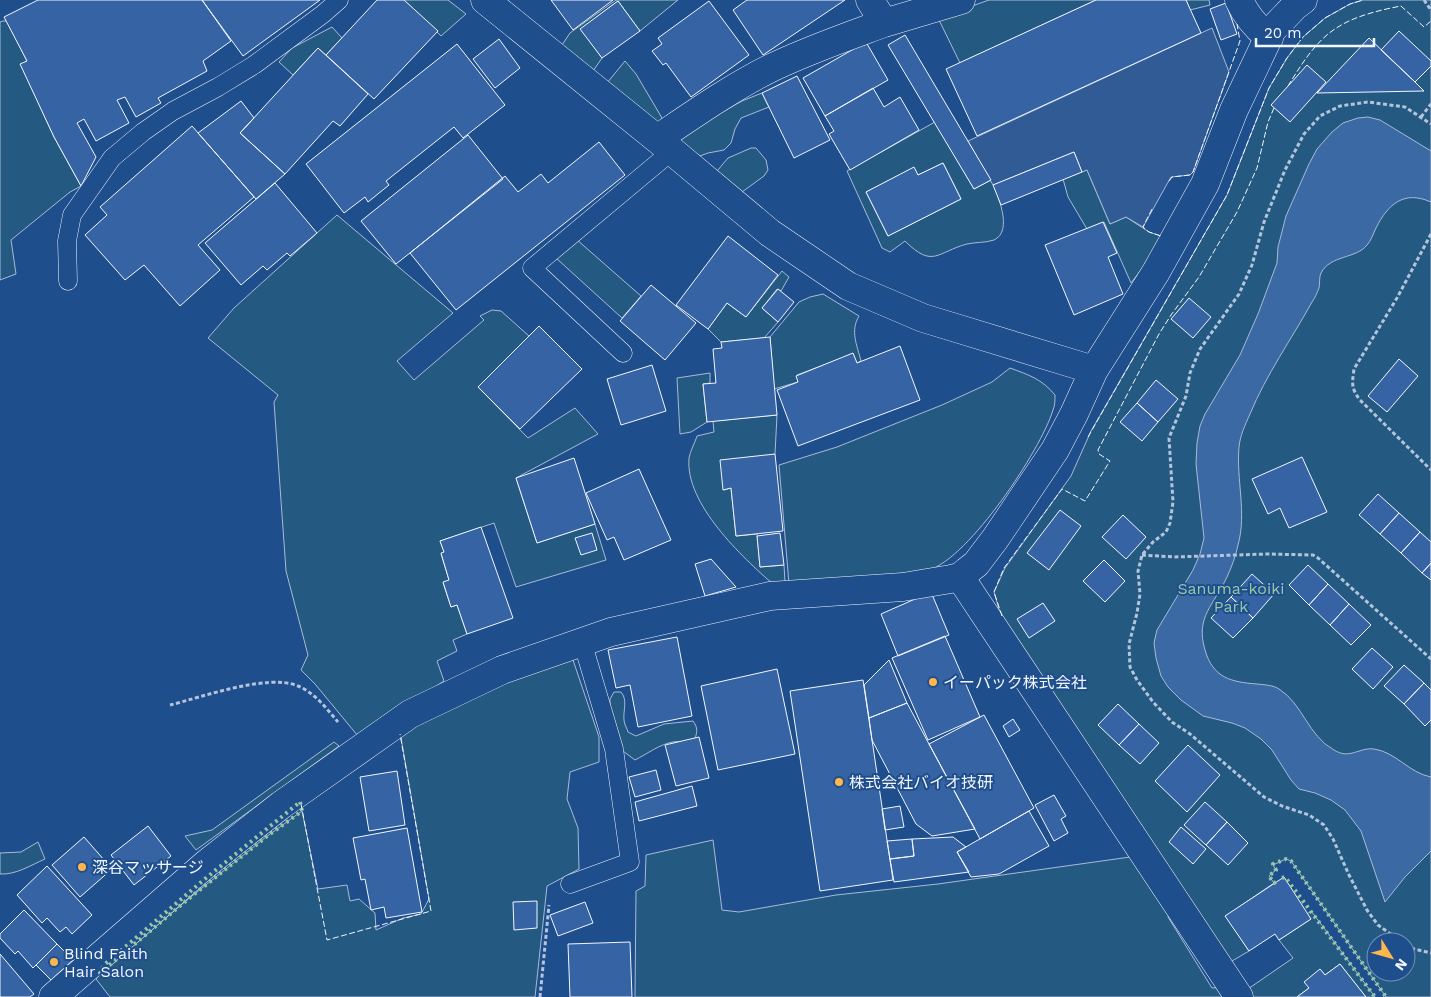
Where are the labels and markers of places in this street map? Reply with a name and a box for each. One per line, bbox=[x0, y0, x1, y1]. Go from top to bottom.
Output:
place label: イーパック株式会社 bbox=[943, 673, 1087, 692]
marker: イーパック株式会社 bbox=[927, 676, 939, 688]
place label: 株式会社バイオ技研 bbox=[849, 773, 993, 792]
marker: 株式会社バイオ技研 bbox=[833, 776, 845, 788]
place label: 深谷マッサージ bbox=[92, 858, 204, 877]
marker: 深谷マッサージ bbox=[76, 861, 88, 873]
place label: Blind Faith Hair Salon bbox=[64, 944, 148, 981]
marker: Blind Faith Hair Salon bbox=[48, 956, 60, 968]

